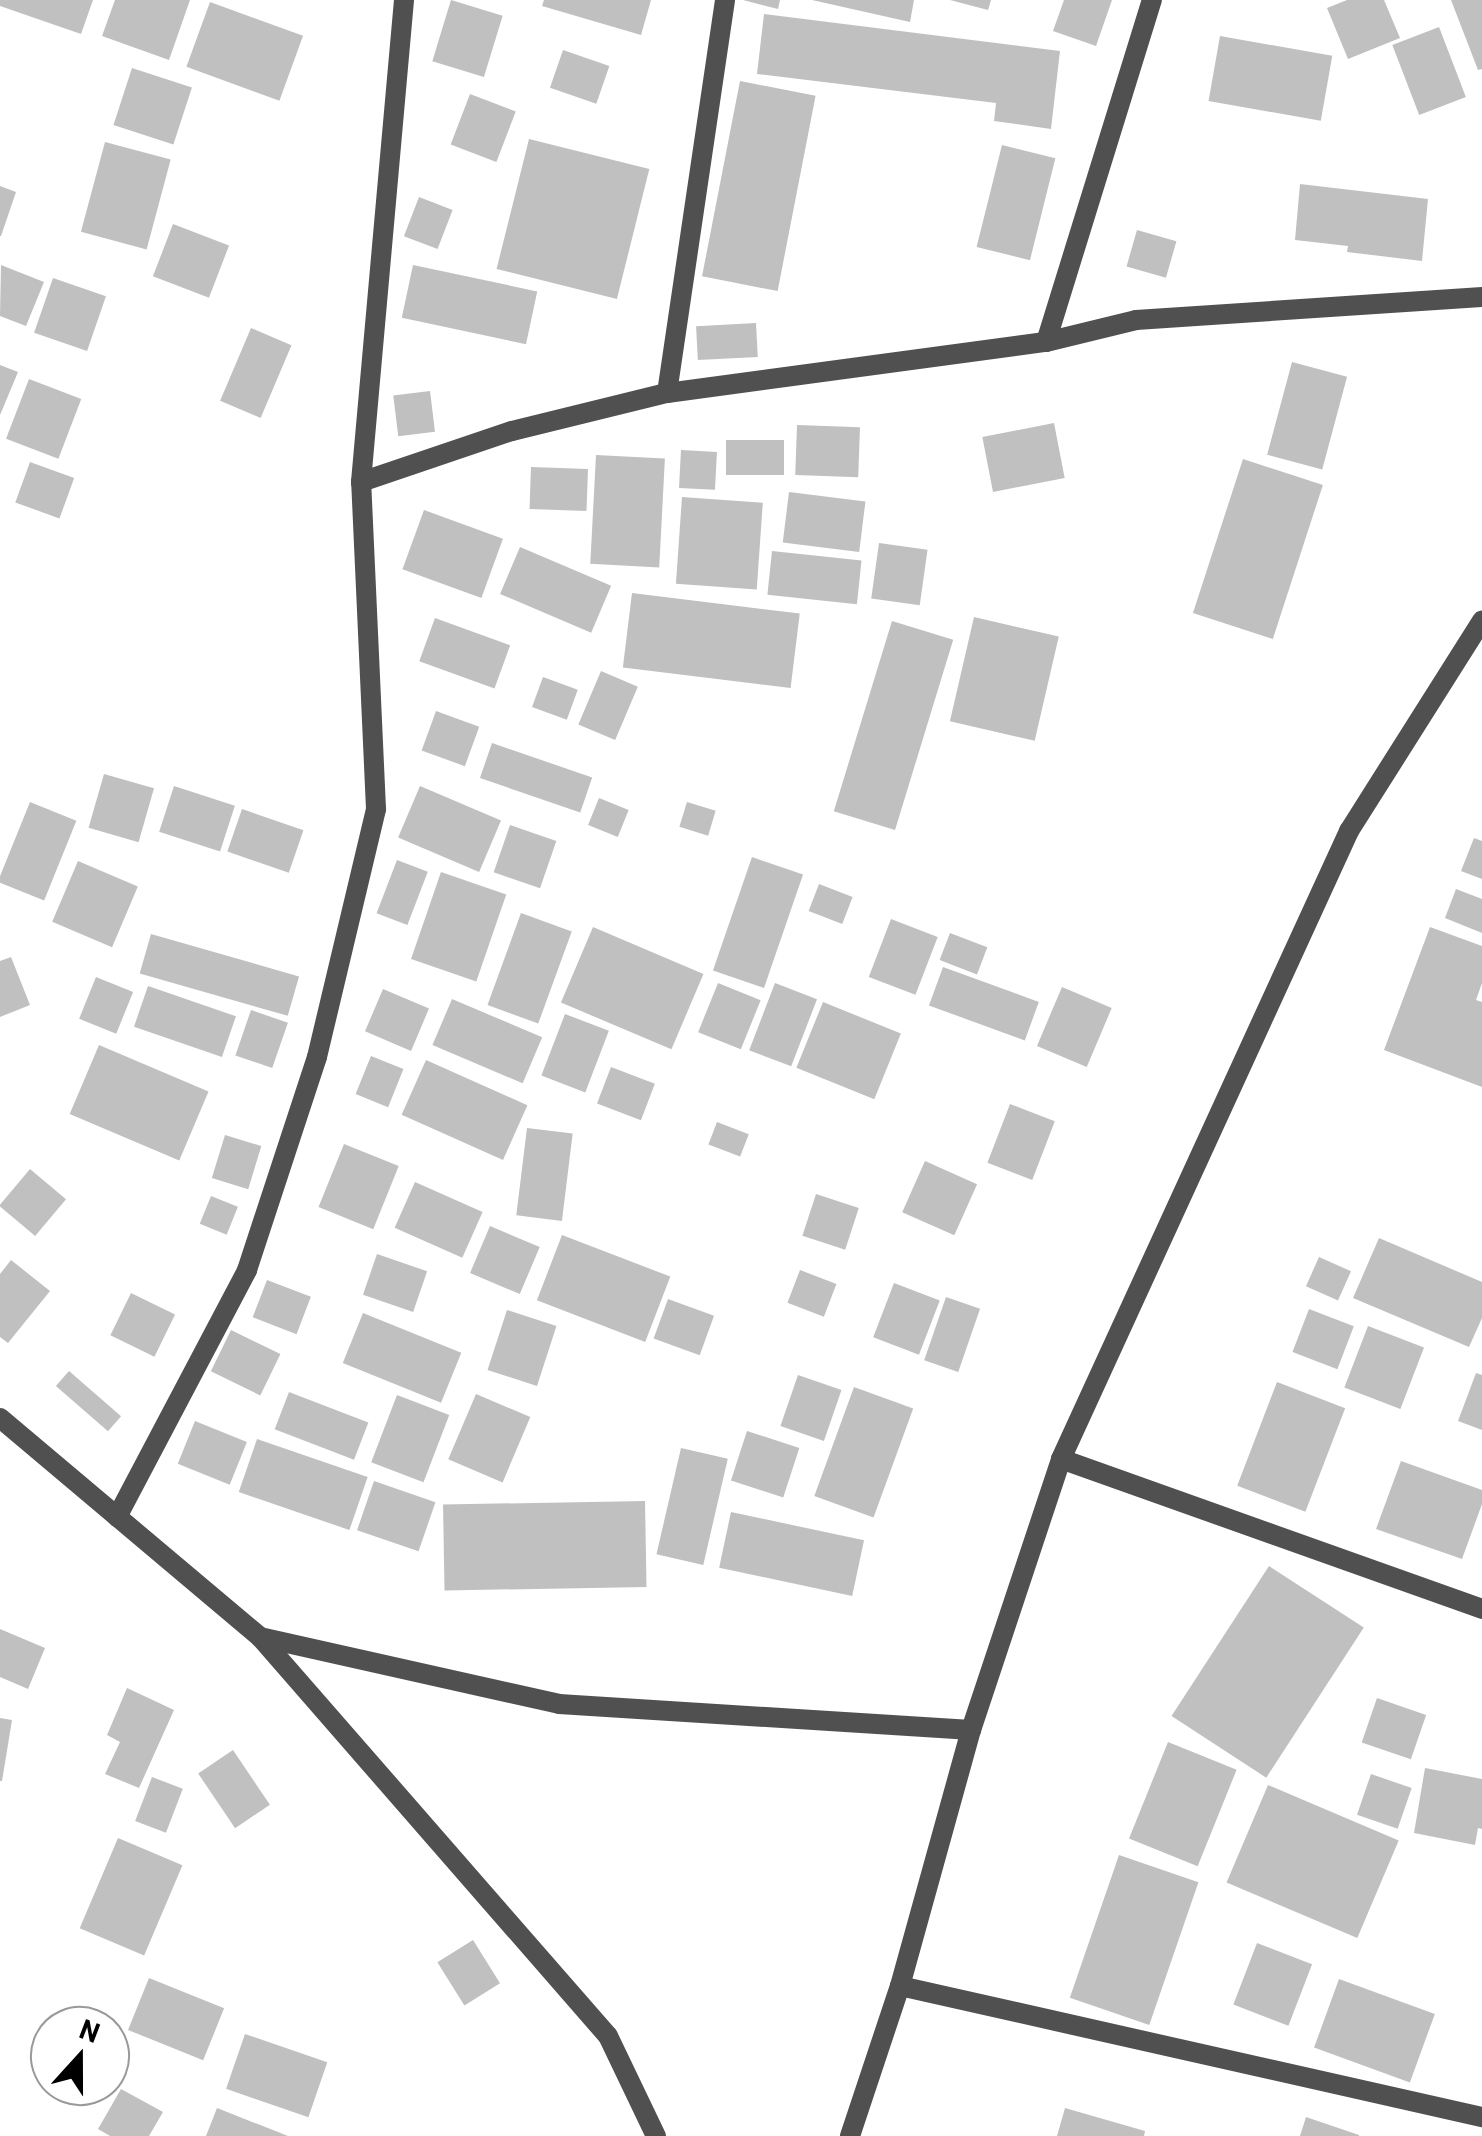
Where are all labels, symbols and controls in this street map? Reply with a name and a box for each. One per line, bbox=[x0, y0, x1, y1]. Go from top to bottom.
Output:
north arrow bbox=[30, 2006, 130, 2106]
text: N bbox=[75, 2011, 105, 2049]

